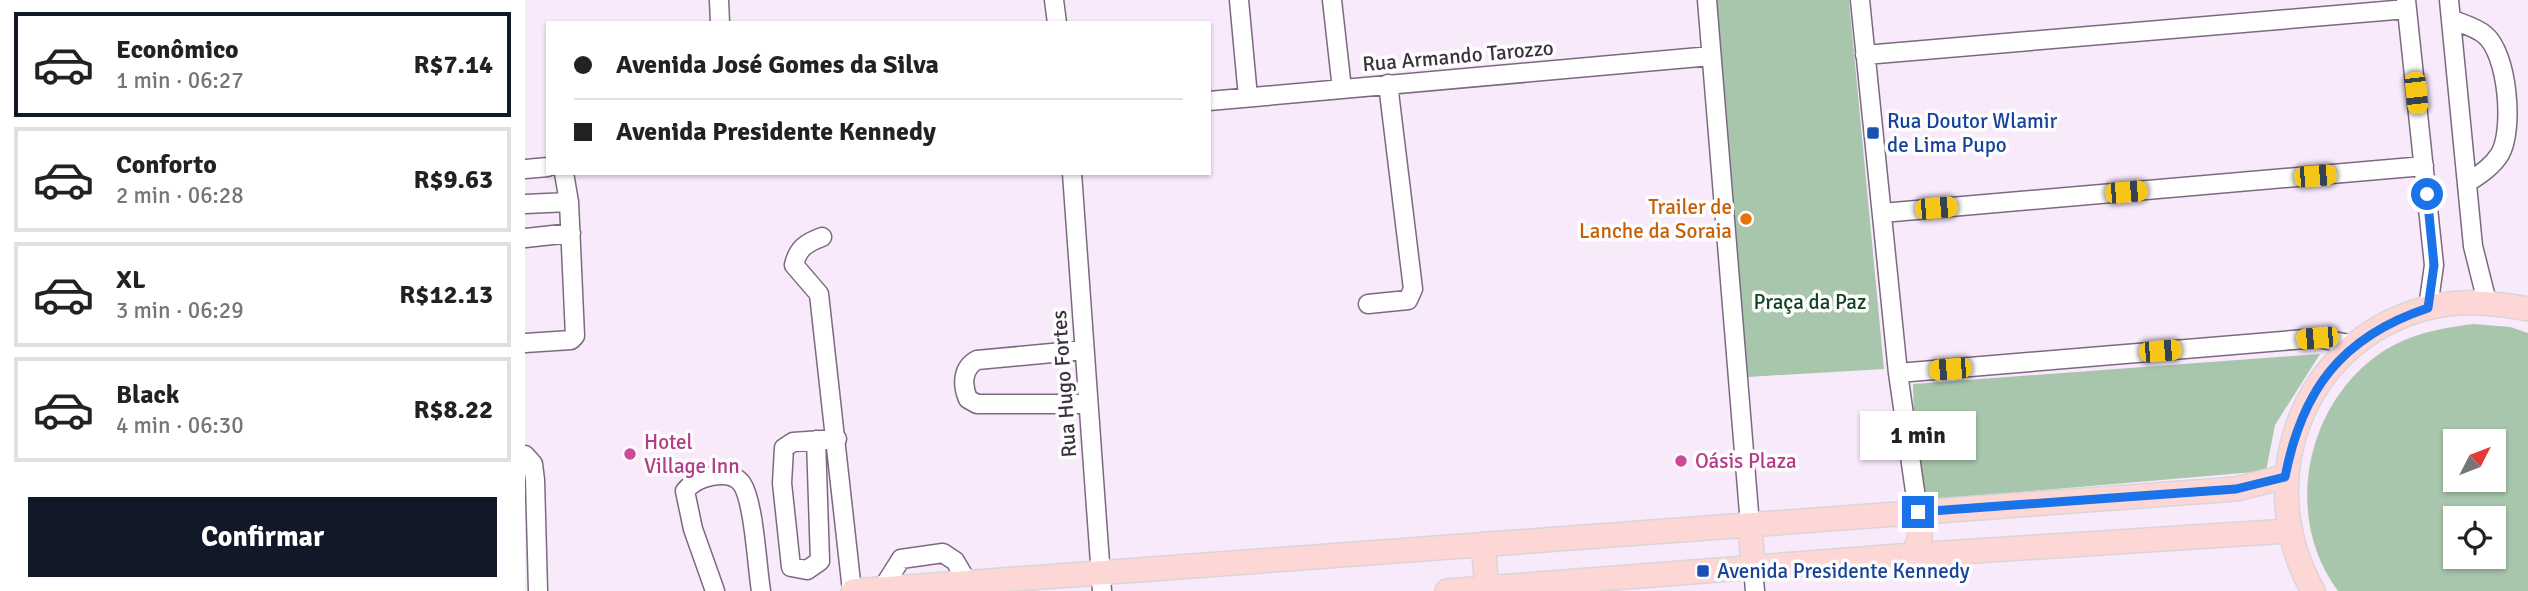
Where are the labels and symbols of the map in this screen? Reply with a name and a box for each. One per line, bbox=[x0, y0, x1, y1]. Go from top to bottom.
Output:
street label: Rua Armando Tarozzo bbox=[1361, 35, 1555, 77]
car bbox=[2404, 71, 2429, 115]
place label: Rua Doutor Wlamir de Lima Pupo bbox=[1887, 108, 2057, 158]
marker: Rua Doutor Wlamir de Lima Pupo bbox=[1865, 125, 1881, 141]
car bbox=[2294, 164, 2337, 188]
route start bbox=[2411, 178, 2443, 210]
car bbox=[2105, 180, 2148, 204]
place label: Trailer de Lanche da Soraia bbox=[1579, 194, 1732, 244]
car bbox=[1915, 196, 1958, 220]
marker: Trailer de Lanche da Soraia bbox=[1738, 211, 1754, 227]
park label: Praça da Paz bbox=[1754, 289, 1866, 315]
street label: Rua Hugo Fortes bbox=[1046, 310, 1082, 458]
car bbox=[2296, 326, 2339, 350]
car bbox=[2139, 339, 2182, 363]
car bbox=[1929, 357, 1972, 381]
callout: 1 min bbox=[1860, 410, 1976, 460]
place label: Hotel Village Inn bbox=[644, 429, 740, 479]
north arrow bbox=[2443, 429, 2506, 492]
marker: Hotel Village Inn bbox=[622, 446, 638, 462]
place label: Oásis Plaza bbox=[1695, 448, 1797, 474]
marker: Oásis Plaza bbox=[1673, 453, 1689, 469]
route end bbox=[1902, 496, 1934, 528]
place label: Avenida Presidente Kennedy bbox=[1717, 558, 1970, 584]
marker: Avenida Presidente Kennedy bbox=[1695, 563, 1711, 579]

